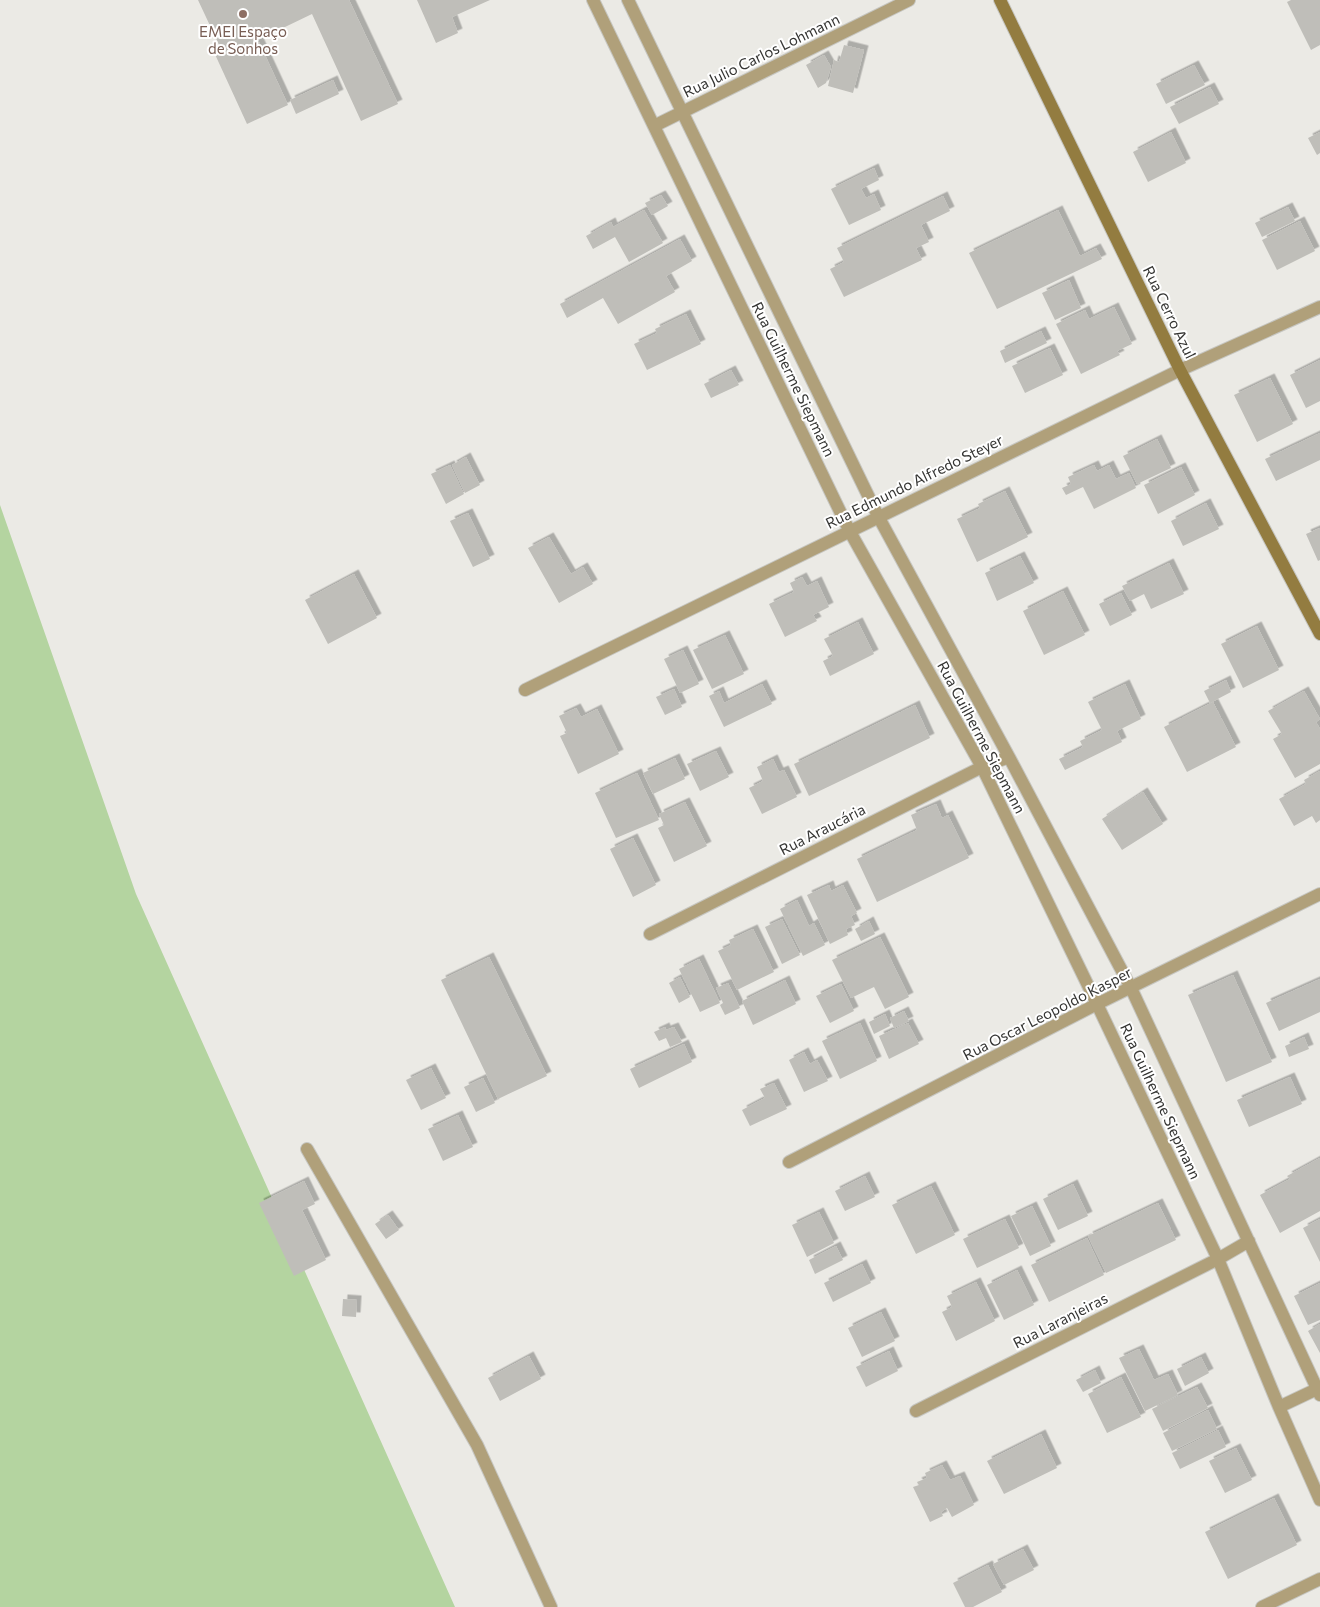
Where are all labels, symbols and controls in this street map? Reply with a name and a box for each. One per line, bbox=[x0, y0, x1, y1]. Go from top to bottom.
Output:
marker: EMEI Espaço de Sonhos bbox=[237, 8, 249, 20]
street label: Rua Julio Carlos Lohmann bbox=[680, 9, 842, 101]
place label: EMEI Espaço de Sonhos bbox=[199, 22, 287, 57]
street label: Rua Cerro Azul bbox=[1140, 263, 1200, 361]
street label: Rua Guilherme Siepmann bbox=[749, 299, 839, 459]
street label: Rua Edmundo Alfredo Steyer bbox=[822, 430, 1006, 532]
street label: Rua Guilherme Siepmann bbox=[934, 658, 1030, 816]
street label: Rua Araucária bbox=[776, 800, 868, 858]
street label: Rua Oscar Leopoldo Kasper bbox=[959, 962, 1135, 1064]
street label: Rua Guilherme Siepmann bbox=[1117, 1020, 1205, 1182]
street label: Rua Laranjeiras bbox=[1010, 1288, 1111, 1352]

